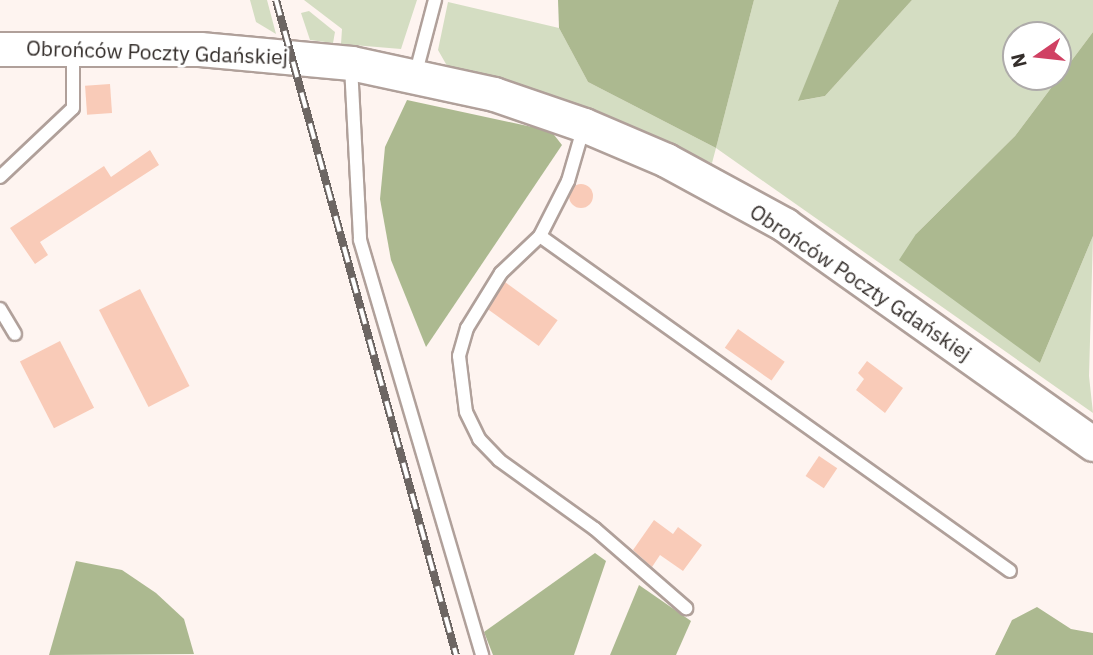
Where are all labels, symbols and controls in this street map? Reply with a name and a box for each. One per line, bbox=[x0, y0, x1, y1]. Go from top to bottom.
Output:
north arrow bbox=[1002, 21, 1072, 91]
street label: Obrońców Poczty Gdańskiej bbox=[26, 35, 288, 69]
text: N bbox=[1005, 51, 1032, 70]
street label: Obrońców Poczty Gdańskiej bbox=[745, 198, 977, 366]

